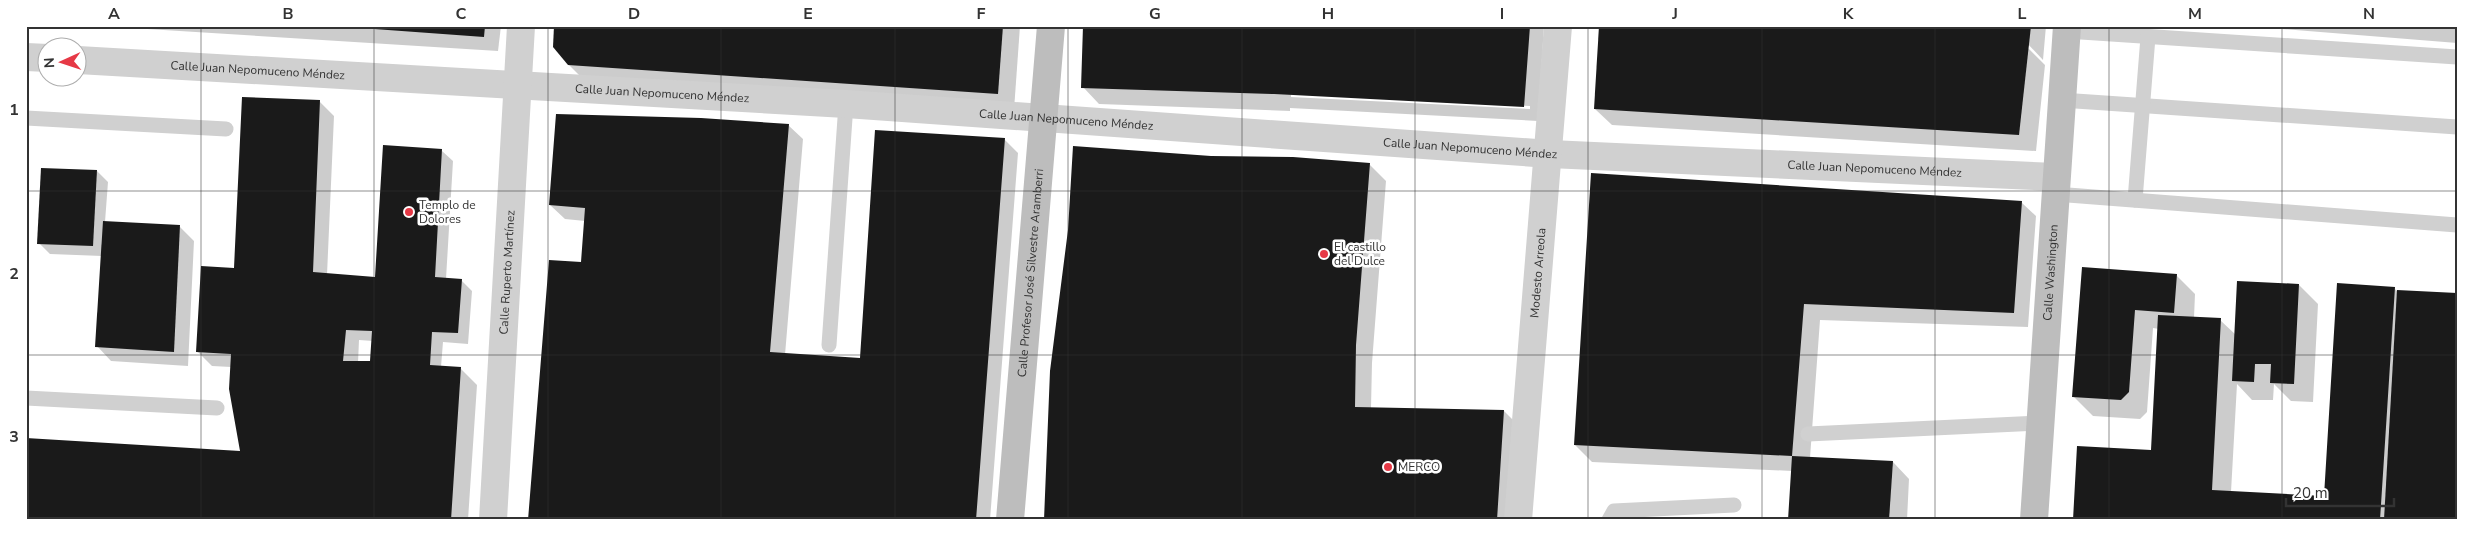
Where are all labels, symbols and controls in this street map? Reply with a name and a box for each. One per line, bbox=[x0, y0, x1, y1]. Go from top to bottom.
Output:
text: A bbox=[108, 3, 120, 25]
text: B bbox=[282, 3, 294, 25]
text: C bbox=[456, 3, 467, 25]
text: D bbox=[628, 3, 640, 25]
text: E bbox=[803, 3, 813, 25]
text: F bbox=[977, 3, 986, 25]
text: G bbox=[1149, 3, 1161, 25]
text: H bbox=[1322, 3, 1334, 25]
text: I bbox=[1500, 3, 1504, 25]
text: J bbox=[1671, 3, 1678, 25]
text: K bbox=[1843, 3, 1855, 25]
text: L bbox=[2018, 3, 2027, 25]
text: M bbox=[2188, 3, 2202, 25]
text: N bbox=[2363, 3, 2375, 25]
north arrow bbox=[38, 38, 88, 88]
text: N bbox=[40, 57, 59, 68]
street label: Calle Juan Nepomuceno Méndez bbox=[170, 57, 346, 83]
street label: Calle Juan Nepomuceno Méndez bbox=[574, 80, 750, 106]
text: 1 bbox=[9, 99, 19, 121]
street label: Calle Juan Nepomuceno Méndez bbox=[979, 105, 1154, 134]
street label: Calle Juan Nepomuceno Méndez bbox=[1383, 134, 1558, 162]
street label: Calle Juan Nepomuceno Méndez bbox=[1787, 157, 1963, 181]
street label: Calle Profesor José Silvestre Aramberri bbox=[1014, 168, 1047, 378]
place label: Templo de Dolores bbox=[419, 197, 476, 227]
marker: Templo de Dolores bbox=[403, 206, 415, 218]
street label: Calle Ruperto Martínez bbox=[496, 209, 519, 335]
street label: Calle Washington bbox=[2039, 224, 2062, 321]
street label: Modesto Arreola bbox=[1526, 227, 1550, 318]
place label: El castillo del Dulce bbox=[1334, 239, 1386, 269]
marker: El castillo del Dulce bbox=[1318, 248, 1330, 260]
text: 2 bbox=[9, 263, 19, 285]
text: 3 bbox=[9, 426, 19, 448]
place label: MERCO bbox=[1398, 459, 1440, 475]
marker: MERCO bbox=[1382, 461, 1394, 473]
scale bar bbox=[2286, 476, 2393, 508]
text: 20 m bbox=[2293, 483, 2328, 503]

